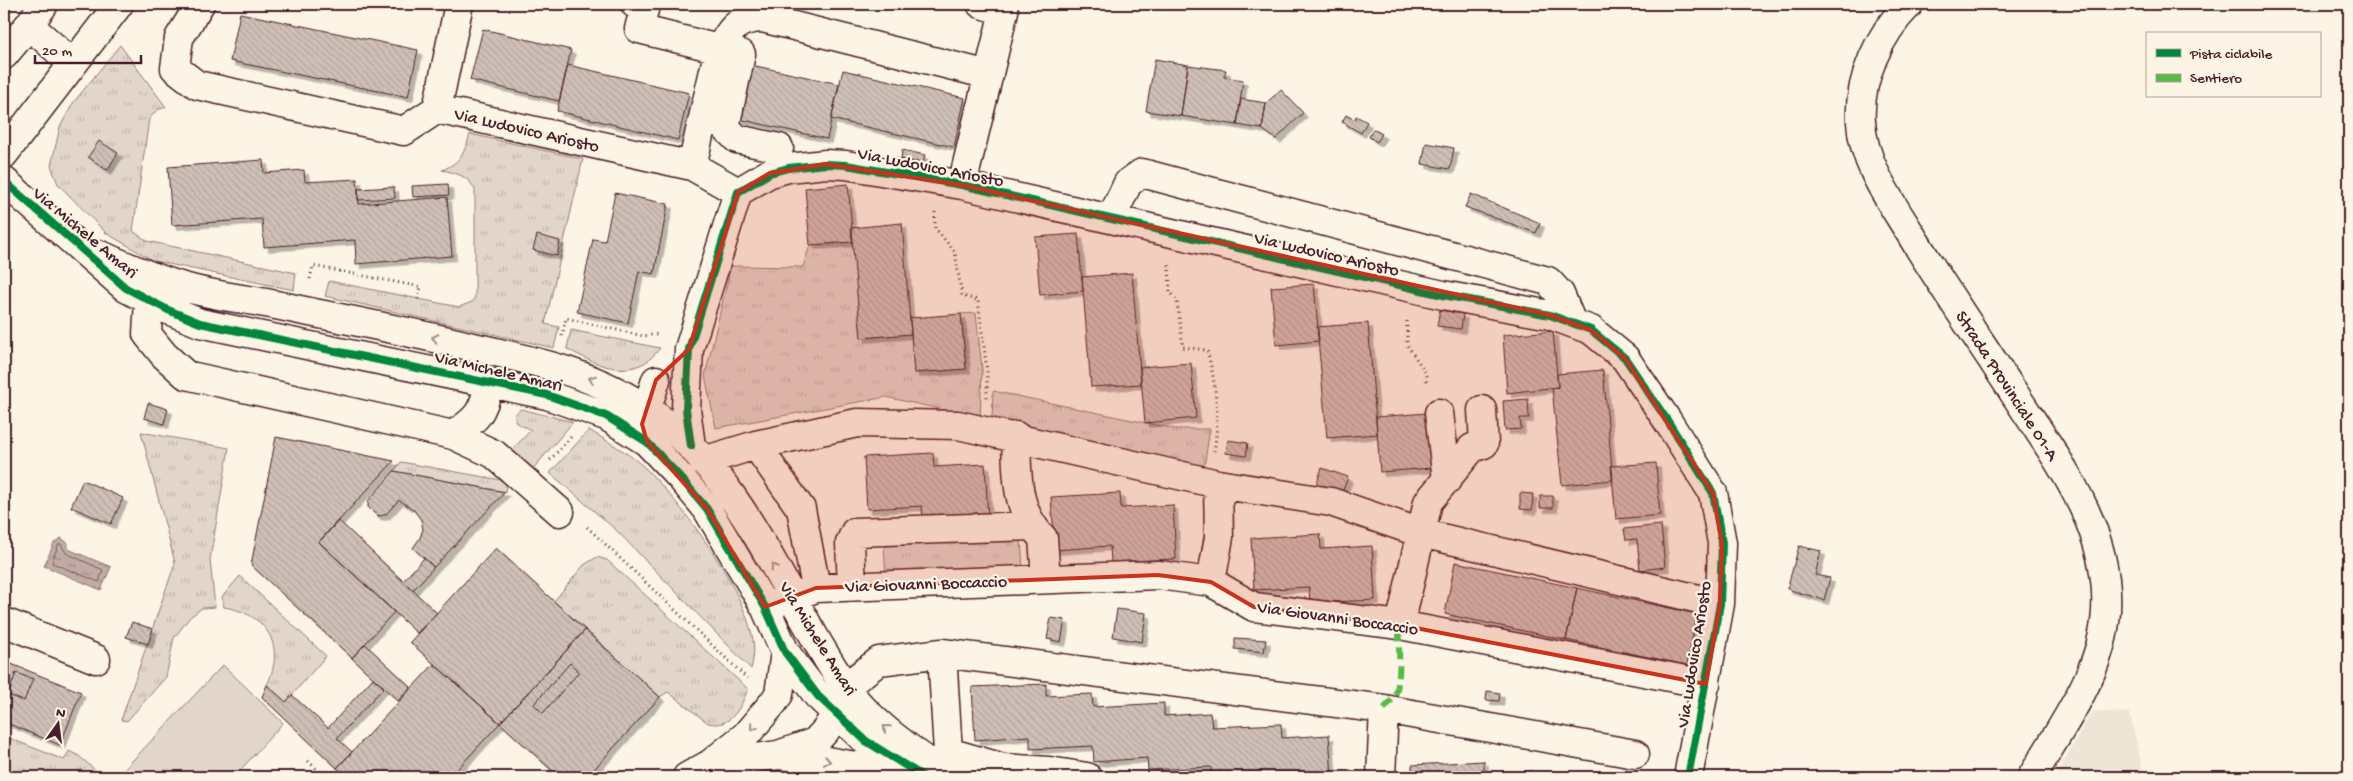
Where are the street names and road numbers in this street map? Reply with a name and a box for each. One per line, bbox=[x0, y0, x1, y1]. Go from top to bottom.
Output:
street label: Via Ludovico Ariosto bbox=[451, 104, 601, 158]
street label: Via Ludovico Ariosto bbox=[855, 144, 1005, 193]
street label: Via Michele Amari bbox=[27, 183, 141, 284]
street label: Via Ludovico Ariosto bbox=[1251, 228, 1401, 282]
street label: Strada Provinciale 01-A bbox=[1950, 308, 2063, 466]
street label: Via Michele Amari bbox=[431, 347, 565, 397]
street label: Via Giovanni Boccaccio bbox=[844, 572, 1008, 599]
street label: Via Michele Amari bbox=[773, 577, 860, 700]
street label: Via Ludovico Ariosto bbox=[1673, 580, 1717, 730]
street label: Via Giovanni Boccaccio bbox=[1255, 598, 1419, 641]

